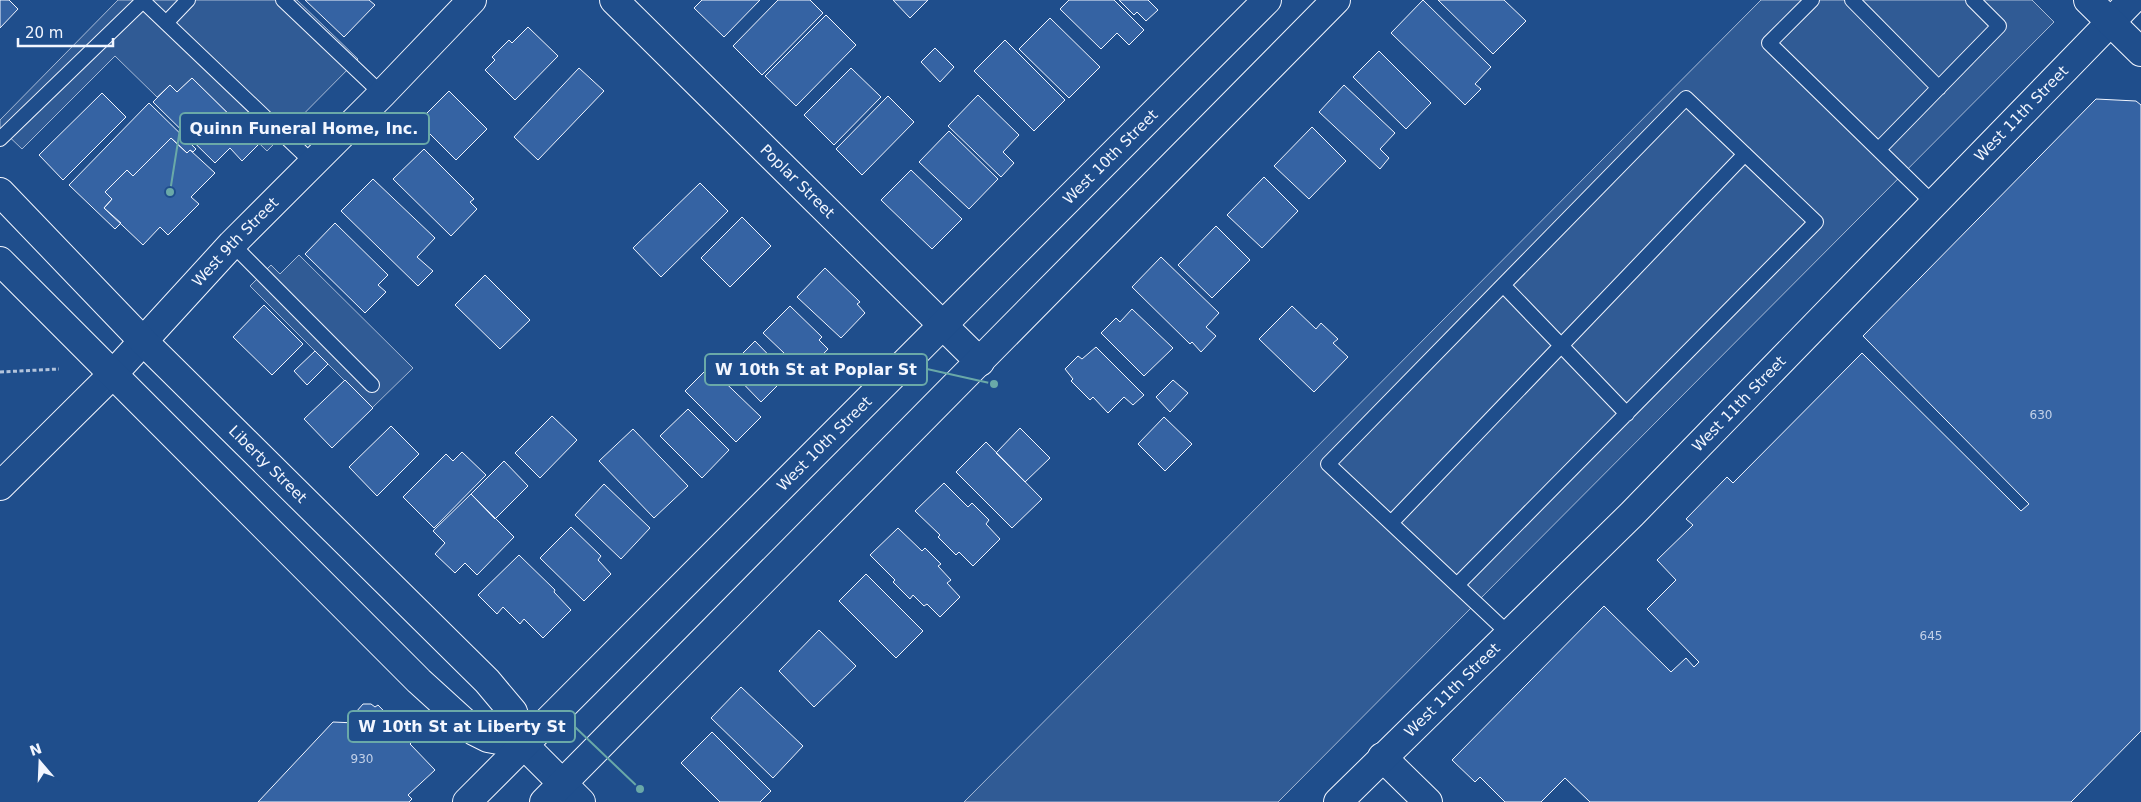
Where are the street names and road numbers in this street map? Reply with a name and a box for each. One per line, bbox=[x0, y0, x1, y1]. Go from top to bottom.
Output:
street label: West 11th Street bbox=[1971, 62, 2072, 165]
street label: West 10th Street bbox=[1059, 106, 1162, 208]
street label: Poplar Street bbox=[757, 141, 838, 222]
street label: West 9th Street bbox=[188, 194, 282, 291]
street label: West 11th Street bbox=[1688, 352, 1790, 456]
street label: West 10th Street bbox=[773, 393, 875, 495]
street label: Liberty Street bbox=[225, 422, 311, 507]
street label: West 11th Street bbox=[1401, 639, 1504, 741]

